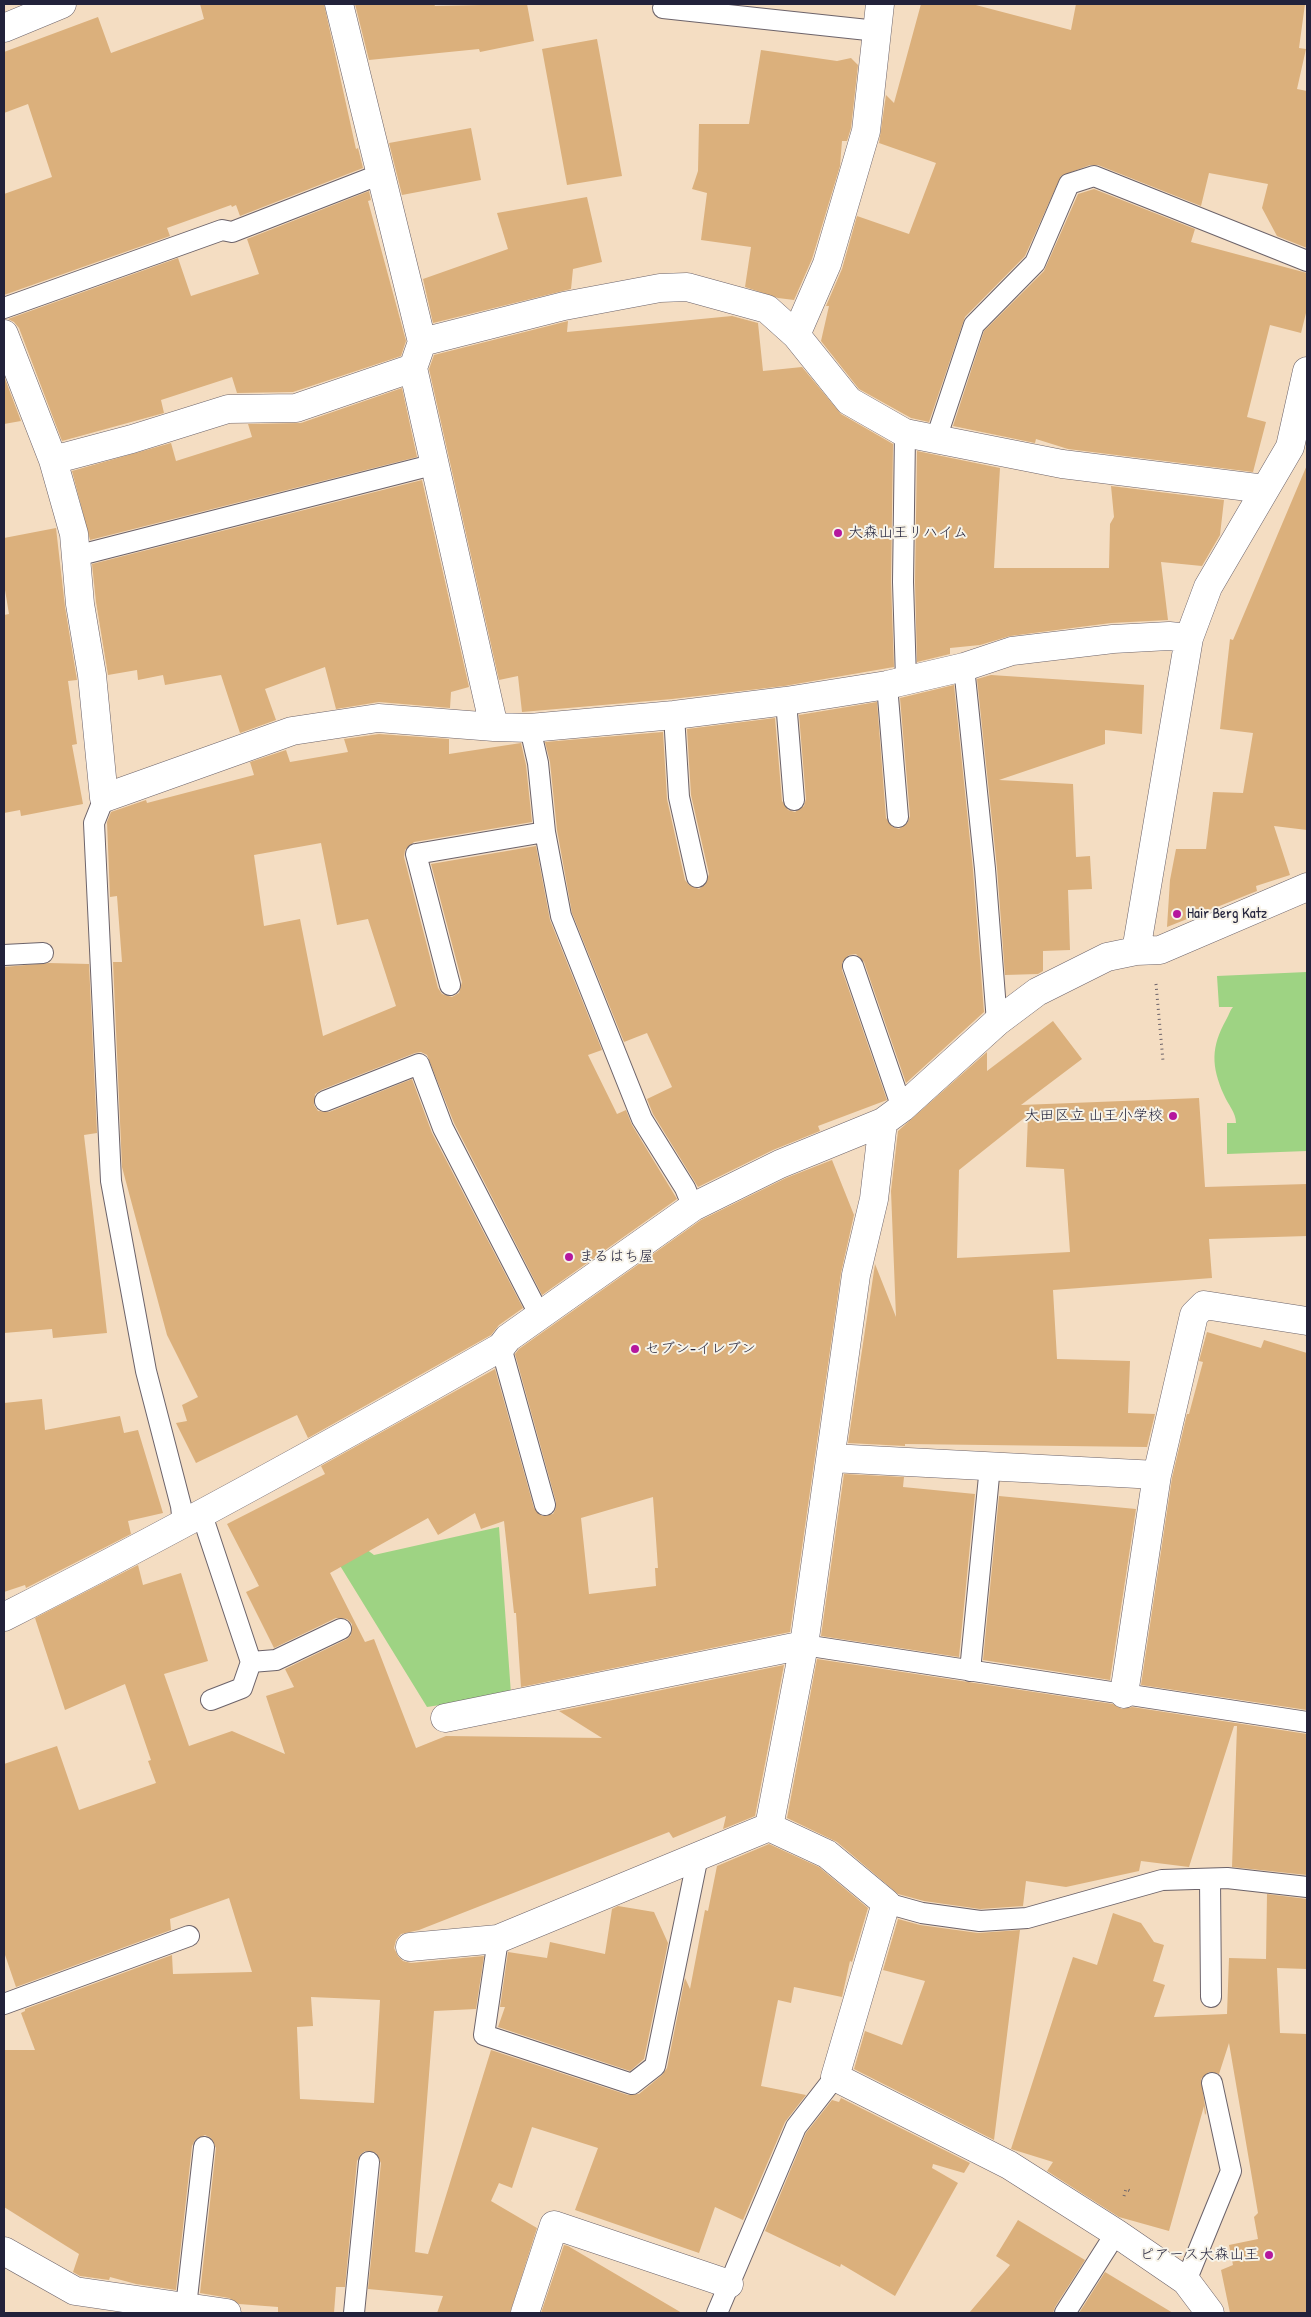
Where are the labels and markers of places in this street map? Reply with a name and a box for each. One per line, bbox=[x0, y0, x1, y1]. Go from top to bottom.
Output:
place label: 大森山王リハイム bbox=[848, 524, 968, 542]
marker: 大森山王リハイム bbox=[832, 527, 844, 539]
place label: Hair Berg Katz bbox=[1187, 905, 1267, 923]
marker: Hair Berg Katz bbox=[1171, 908, 1183, 920]
place label: 大田区立 山王小学校 bbox=[1025, 1107, 1163, 1125]
marker: 大田区立 山王小学校 bbox=[1167, 1110, 1179, 1122]
place label: まるはち屋 bbox=[579, 1248, 654, 1266]
marker: まるはち屋 bbox=[563, 1251, 575, 1263]
place label: セブン-イレブン bbox=[645, 1340, 756, 1358]
marker: セブン-イレブン bbox=[629, 1343, 641, 1355]
place label: ピアース大森山王 bbox=[1140, 2246, 1259, 2264]
marker: ピアース大森山王 bbox=[1263, 2249, 1275, 2261]

